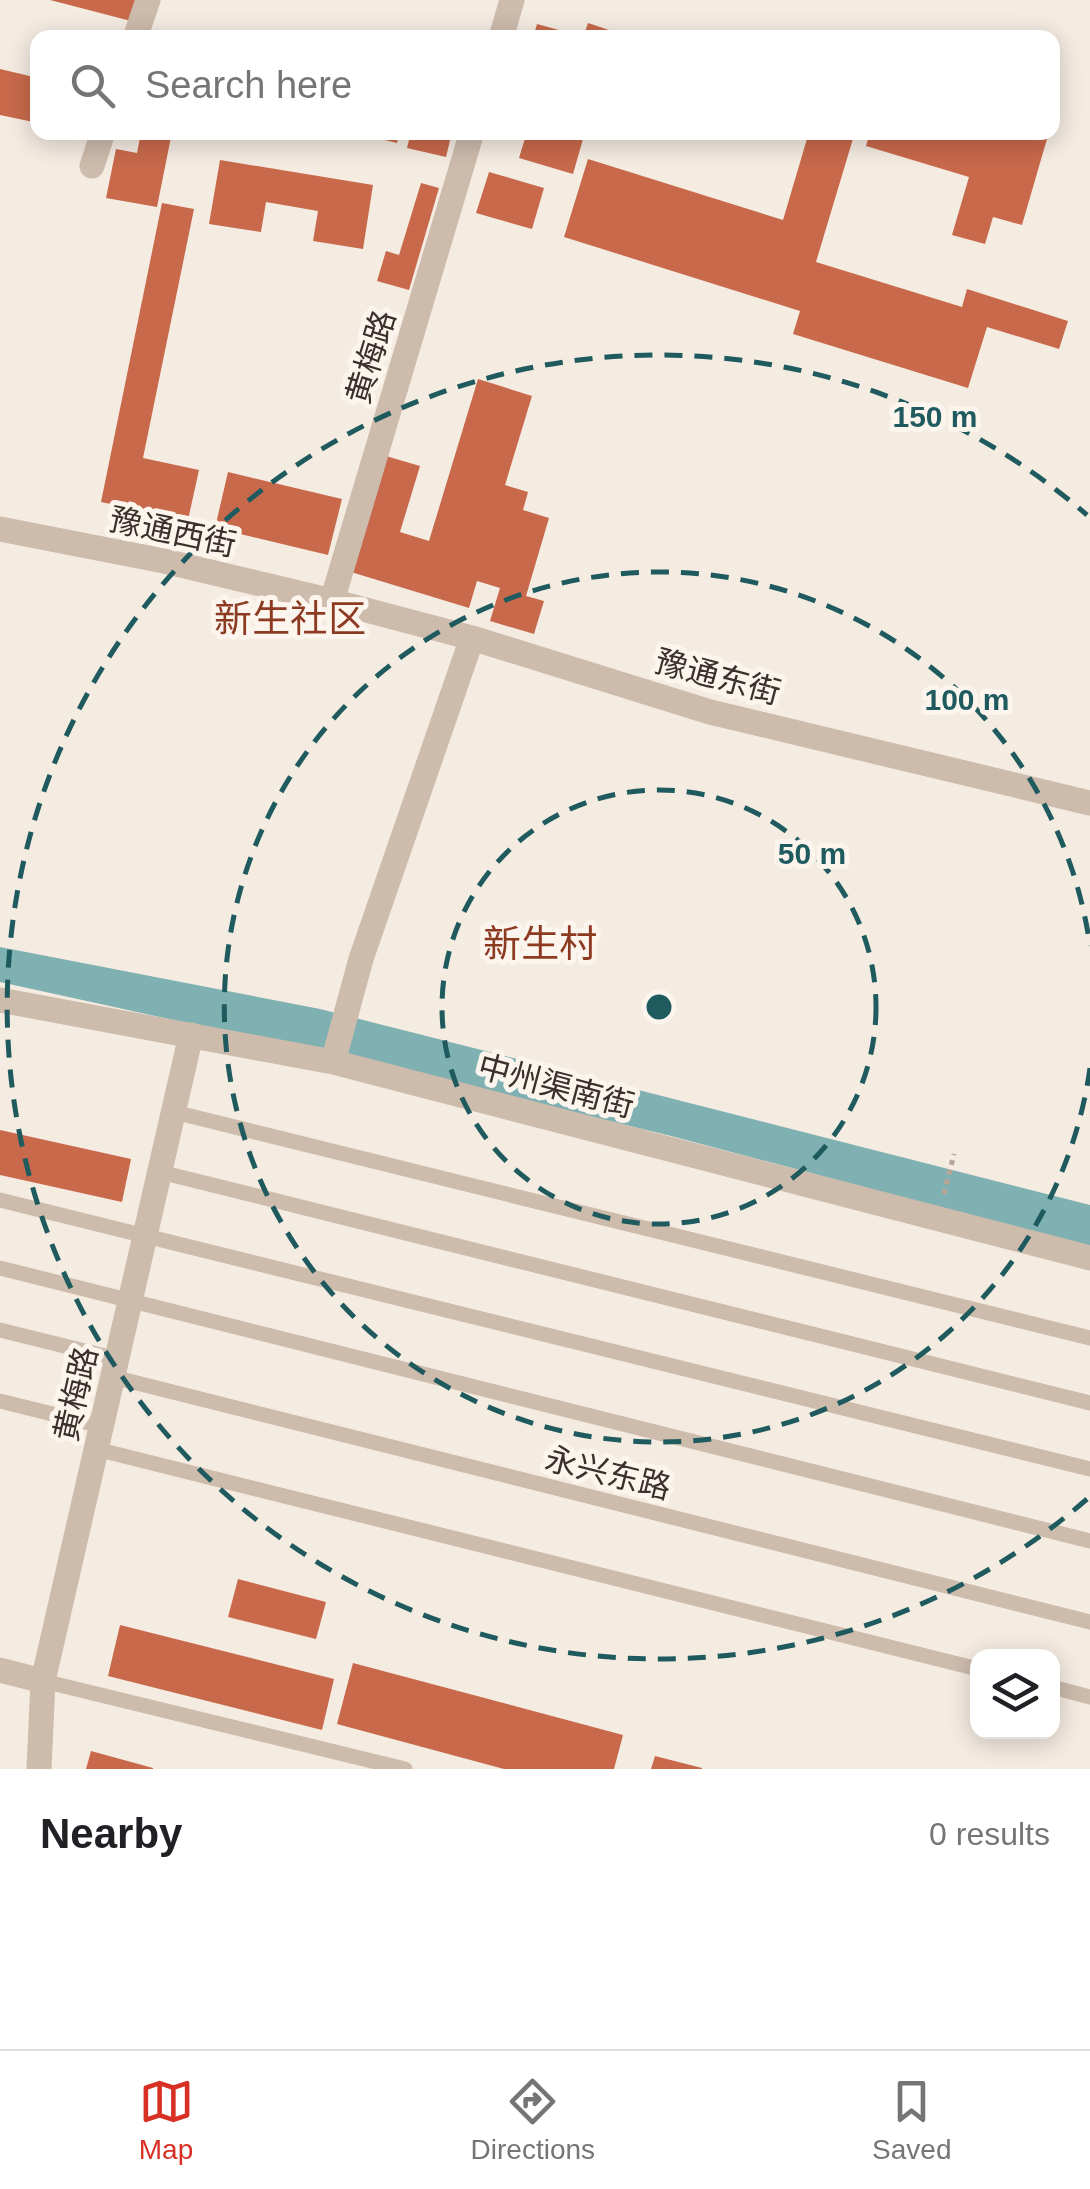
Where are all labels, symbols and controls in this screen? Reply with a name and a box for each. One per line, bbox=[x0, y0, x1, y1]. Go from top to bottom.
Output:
search box bbox=[30, 30, 1060, 140]
icon: search bbox=[65, 58, 120, 113]
text: Search here bbox=[145, 64, 352, 106]
street label: 黄梅路 bbox=[340, 306, 402, 408]
text: 150 m bbox=[892, 400, 978, 433]
street label: 豫通西街 bbox=[107, 501, 239, 563]
district label: 新生社区 bbox=[214, 598, 366, 640]
street label: 豫通东街 bbox=[652, 643, 784, 711]
text: 100 m bbox=[924, 683, 1010, 716]
text: 50 m bbox=[778, 837, 846, 870]
district label: 新生村 bbox=[483, 923, 597, 965]
centre of rings bbox=[641, 989, 677, 1025]
street label: 中州渠南街 bbox=[474, 1048, 638, 1124]
street label: 黄梅路 bbox=[48, 1343, 104, 1445]
street label: 永兴东路 bbox=[542, 1440, 674, 1506]
map controls bbox=[970, 1649, 1060, 1739]
button: layers bbox=[970, 1649, 1060, 1739]
text: Nearby bbox=[40, 1810, 182, 1857]
text: 0 results bbox=[929, 1816, 1050, 1852]
tab: Map bbox=[139, 2074, 194, 2166]
tab: Directions bbox=[471, 2074, 595, 2166]
tab: Saved bbox=[872, 2074, 951, 2166]

